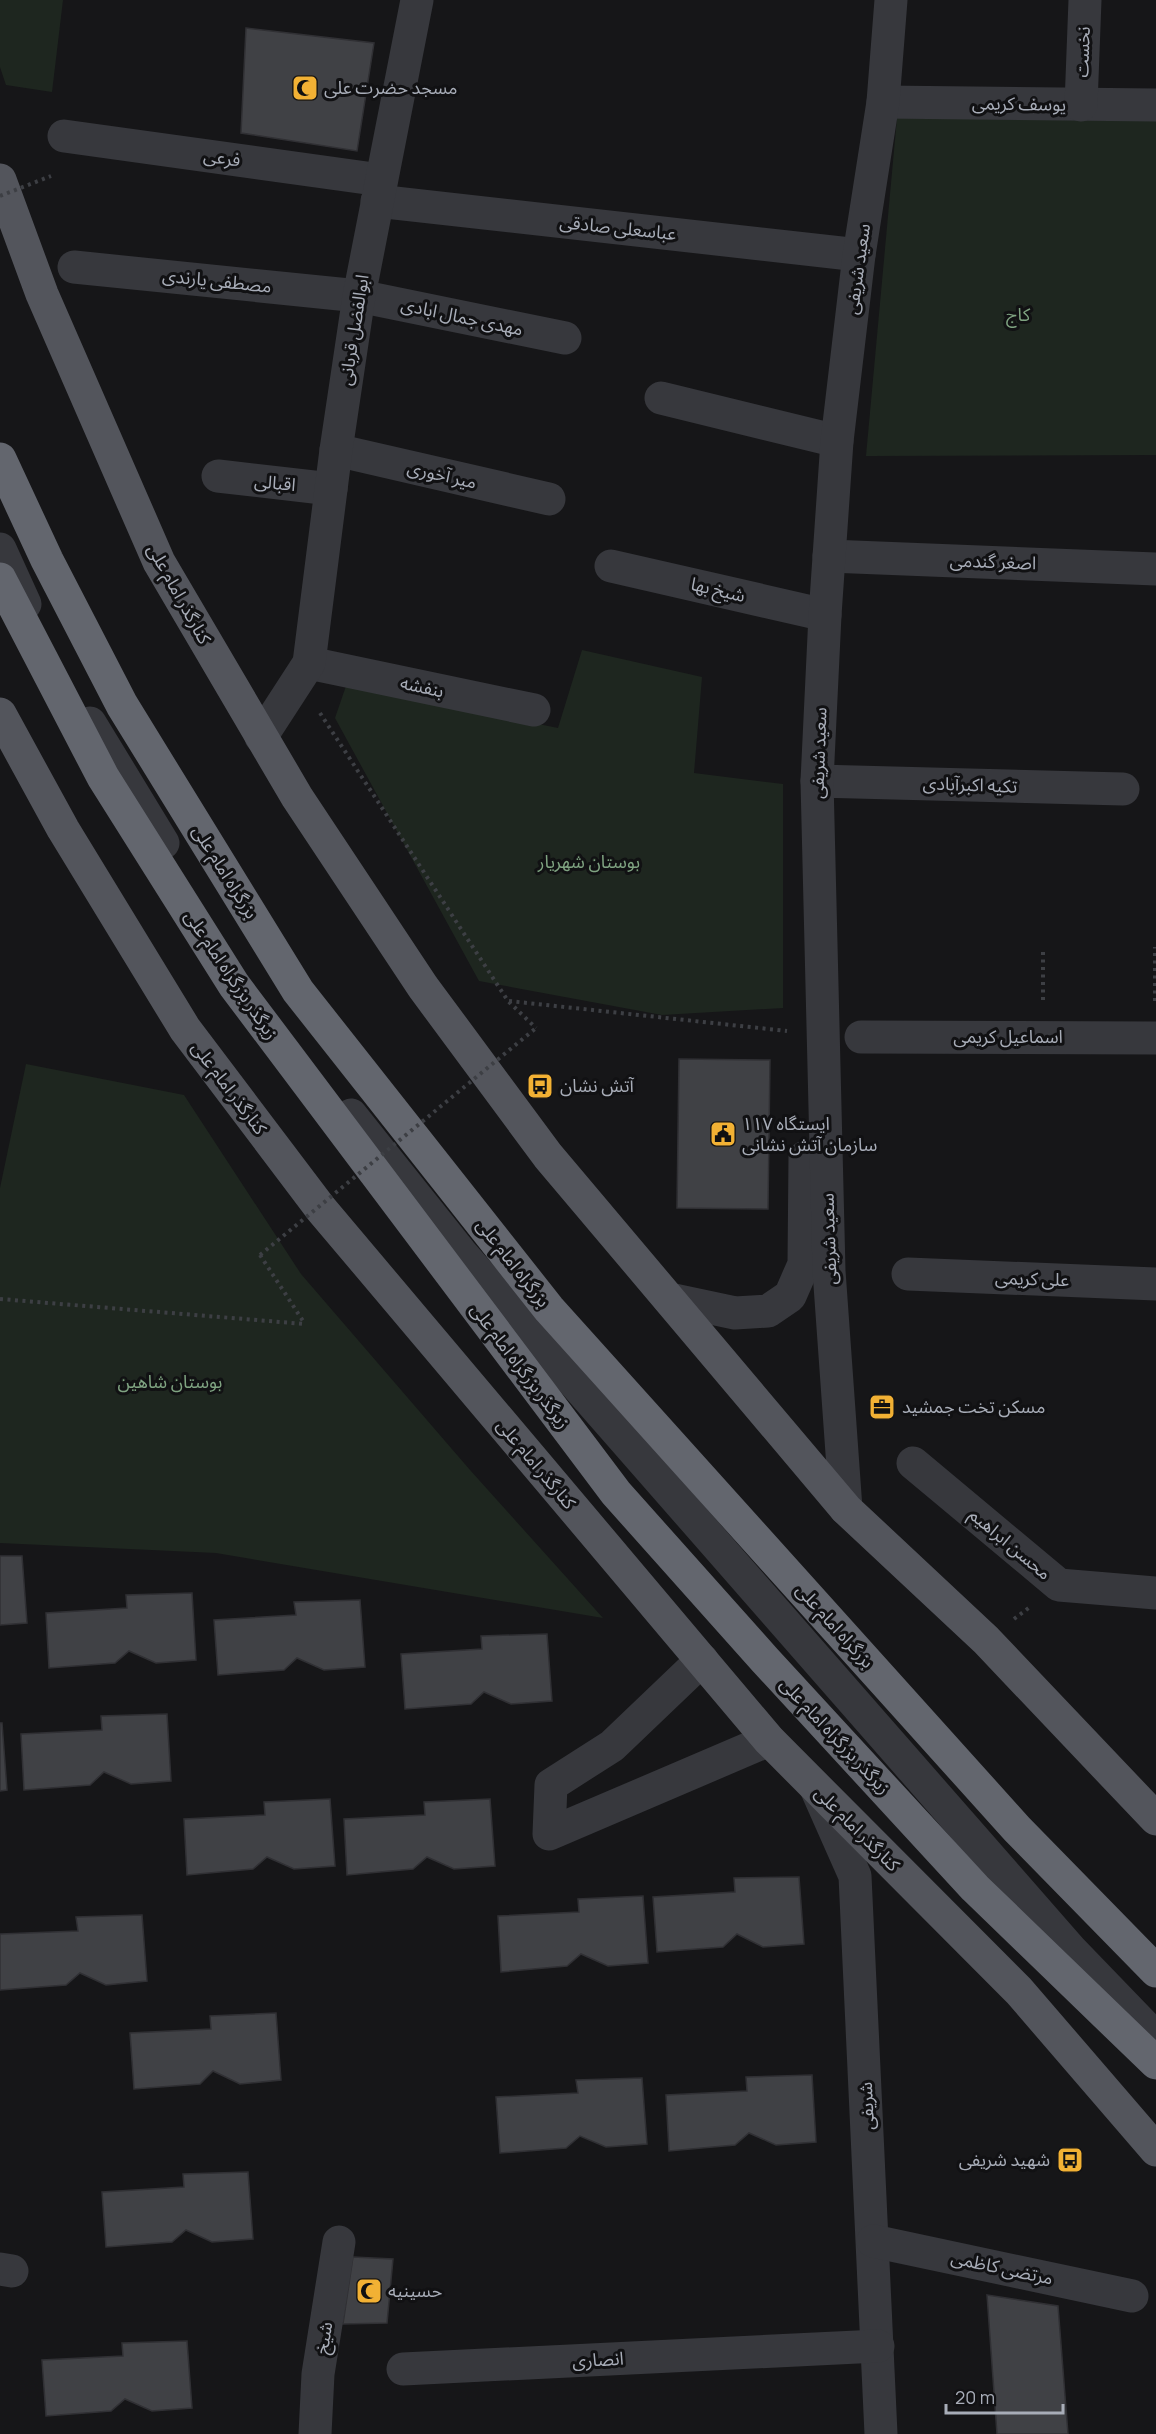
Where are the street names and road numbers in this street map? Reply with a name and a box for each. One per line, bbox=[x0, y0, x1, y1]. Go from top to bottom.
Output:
street label: نخست bbox=[1069, 26, 1095, 78]
street label: یوسف کریمی bbox=[972, 90, 1066, 116]
street label: فرعی bbox=[202, 143, 242, 171]
street label: عباسعلی صادقی bbox=[558, 209, 678, 245]
street label: سعید شریفی bbox=[839, 222, 875, 316]
street label: مصطفی یارندی bbox=[161, 262, 273, 298]
street label: ابوالفضل قربانی bbox=[332, 273, 374, 387]
street label: مهدی جمال ابادی bbox=[399, 291, 526, 341]
street label: میر آخوری bbox=[405, 454, 479, 494]
street label: اقبالی bbox=[253, 468, 297, 496]
street label: کنارگذر امام علی bbox=[140, 539, 218, 650]
street label: اصغر گندمی bbox=[949, 547, 1037, 575]
street label: شیخ بها bbox=[688, 571, 748, 609]
street label: بنفشه bbox=[398, 670, 446, 702]
street label: سعید شریفی bbox=[804, 707, 832, 799]
street label: تکیه اکبرآبادی bbox=[922, 770, 1018, 798]
street label: بزرگراه امام علی bbox=[185, 820, 264, 924]
street label: زیرگذر بزرگراه امام علی bbox=[177, 905, 284, 1045]
street label: اسماعیل کریمی bbox=[953, 1024, 1063, 1048]
street label: کنارگذر امام علی bbox=[184, 1036, 273, 1141]
street label: سعید شریفی bbox=[814, 1193, 842, 1285]
street label: بزرگراه امام علی bbox=[469, 1213, 556, 1313]
street label: علی کریمی bbox=[994, 1265, 1070, 1291]
street label: زیرگذر بزرگراه امام علی bbox=[463, 1298, 576, 1435]
street label: کنارگذر امام علی bbox=[490, 1413, 582, 1516]
street label: محسن ابراهیم bbox=[963, 1502, 1057, 1586]
street label: بزرگراه امام علی bbox=[789, 1578, 880, 1675]
street label: زیرگذر بزرگراه امام علی bbox=[773, 1672, 896, 1801]
street label: کنارگذر امام علی bbox=[808, 1781, 906, 1879]
street label: شریفی bbox=[853, 2081, 879, 2131]
street label: مرتضی کاظمی bbox=[949, 2244, 1055, 2290]
street label: شیخ bbox=[309, 2320, 339, 2356]
street label: انصاری bbox=[571, 2346, 624, 2372]

